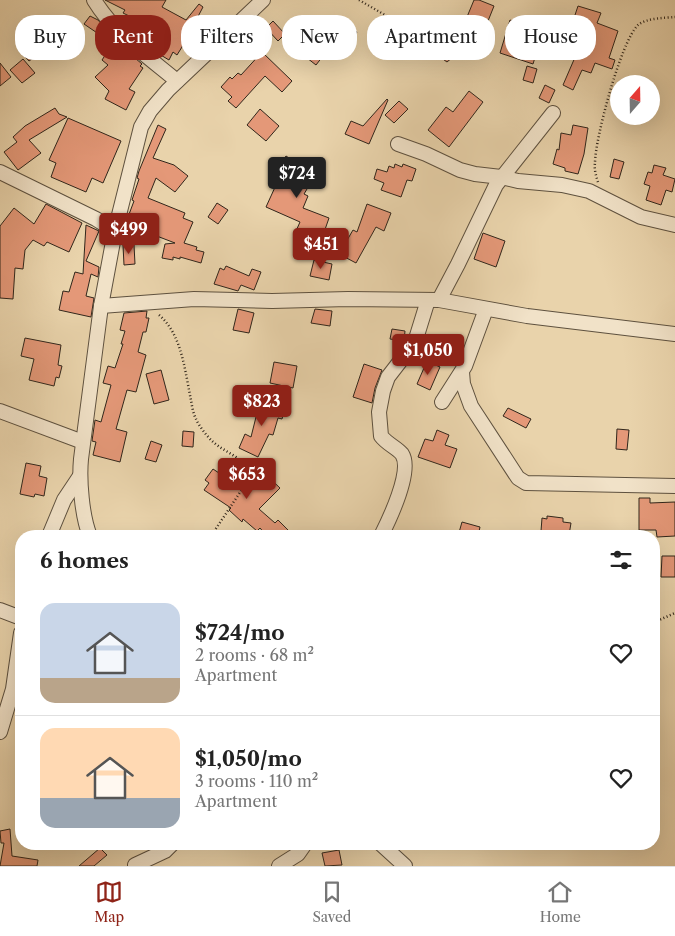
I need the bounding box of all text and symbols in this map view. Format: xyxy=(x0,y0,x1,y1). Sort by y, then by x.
chip: Buy xyxy=(15,15,85,60)
chip: Rent xyxy=(95,15,171,60)
chip: Filters xyxy=(181,15,272,60)
chip: New xyxy=(282,15,357,60)
chip: Apartment xyxy=(367,15,495,60)
chip: House xyxy=(505,15,596,60)
north arrow xyxy=(610,75,660,125)
map controls xyxy=(610,75,660,125)
pin: $724 xyxy=(267,156,327,199)
text: $724 xyxy=(279,163,315,183)
pin: $499 xyxy=(99,212,159,255)
text: $499 xyxy=(110,219,148,239)
pin: $451 xyxy=(291,228,351,270)
text: $451 xyxy=(304,234,338,254)
pin: $1,050 xyxy=(387,334,469,376)
text: $1,050 xyxy=(403,340,453,360)
pin: $823 xyxy=(232,384,292,427)
text: $823 xyxy=(243,391,281,411)
pin: $653 xyxy=(217,458,277,500)
text: $653 xyxy=(229,464,265,484)
icon: filters xyxy=(607,546,635,574)
text: 6 homes xyxy=(40,548,129,573)
text: $724/mo xyxy=(195,620,285,645)
icon: home xyxy=(80,623,140,683)
icon: heart xyxy=(607,639,635,667)
text: 2 rooms · 68 m² xyxy=(195,645,314,665)
text: Apartment xyxy=(195,665,277,685)
text: $1,050/mo xyxy=(195,746,302,771)
icon: home xyxy=(80,748,140,808)
icon: heart xyxy=(607,764,635,792)
text: 3 rooms · 110 m² xyxy=(195,771,318,791)
text: Apartment xyxy=(195,791,277,811)
tab: Map xyxy=(94,878,124,926)
tab: Saved xyxy=(313,878,351,926)
tab: Home xyxy=(540,878,581,926)

